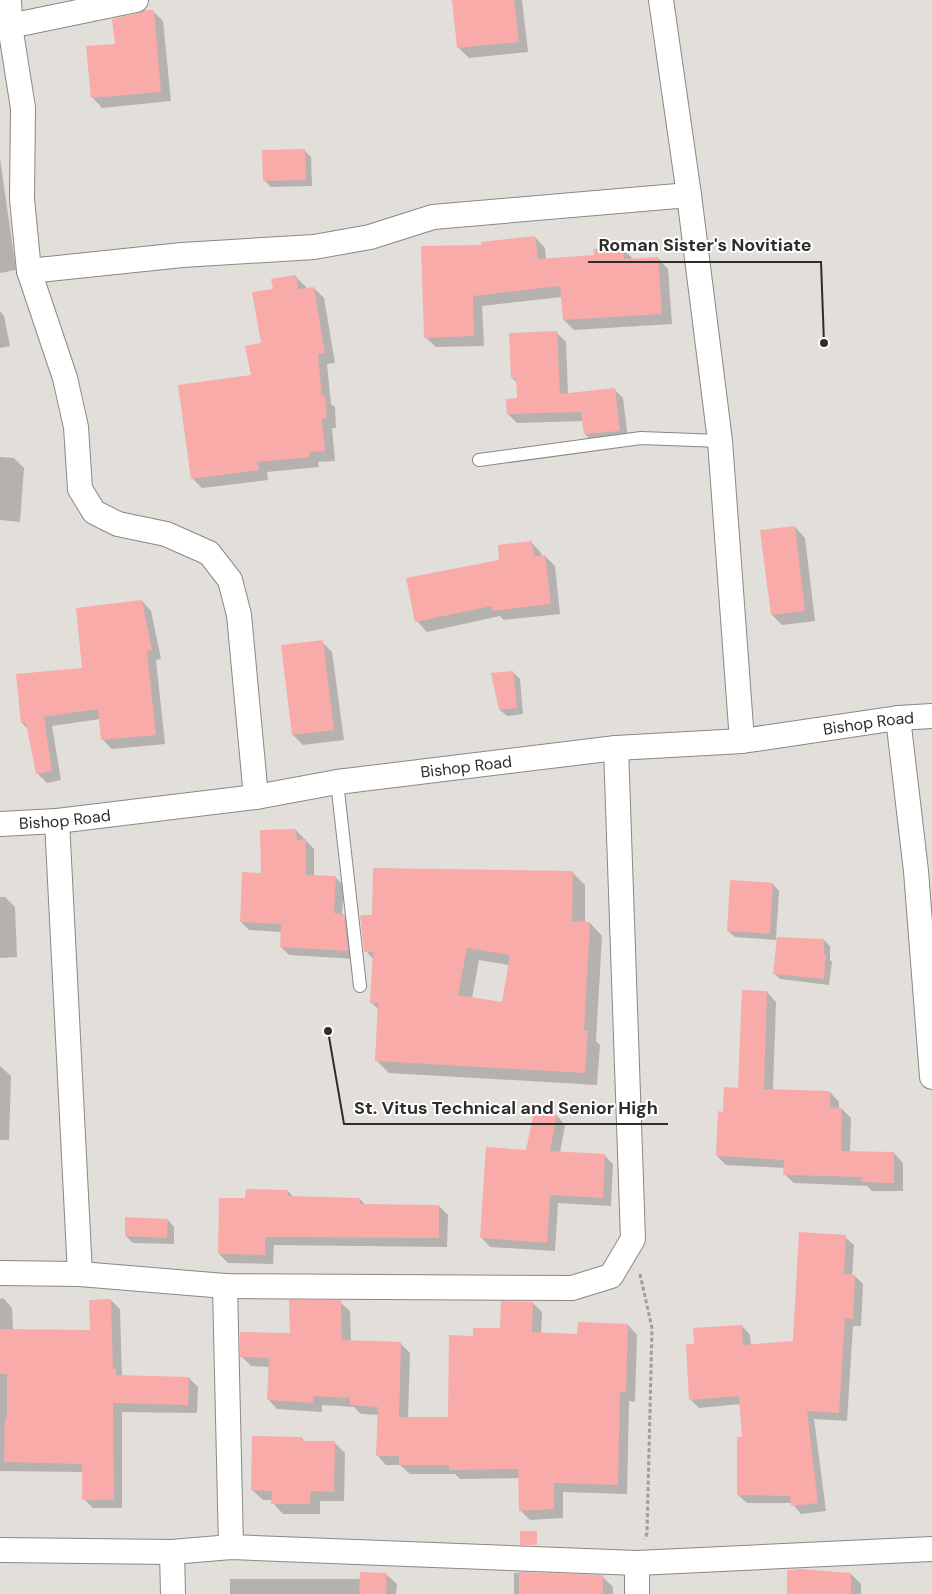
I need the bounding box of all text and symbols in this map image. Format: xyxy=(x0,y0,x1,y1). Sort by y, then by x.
callout: Roman Sister's Novitiate xyxy=(588,229,821,262)
text: Roman Sister's Novitiate xyxy=(598,233,812,257)
street label: Bishop Road xyxy=(822,707,915,740)
street label: Bishop Road xyxy=(419,751,513,783)
street label: Bishop Road xyxy=(19,805,112,834)
callout: St. Vitus Technical and Senior High xyxy=(344,1091,668,1124)
text: St. Vitus Technical and Senior High xyxy=(354,1096,658,1120)

